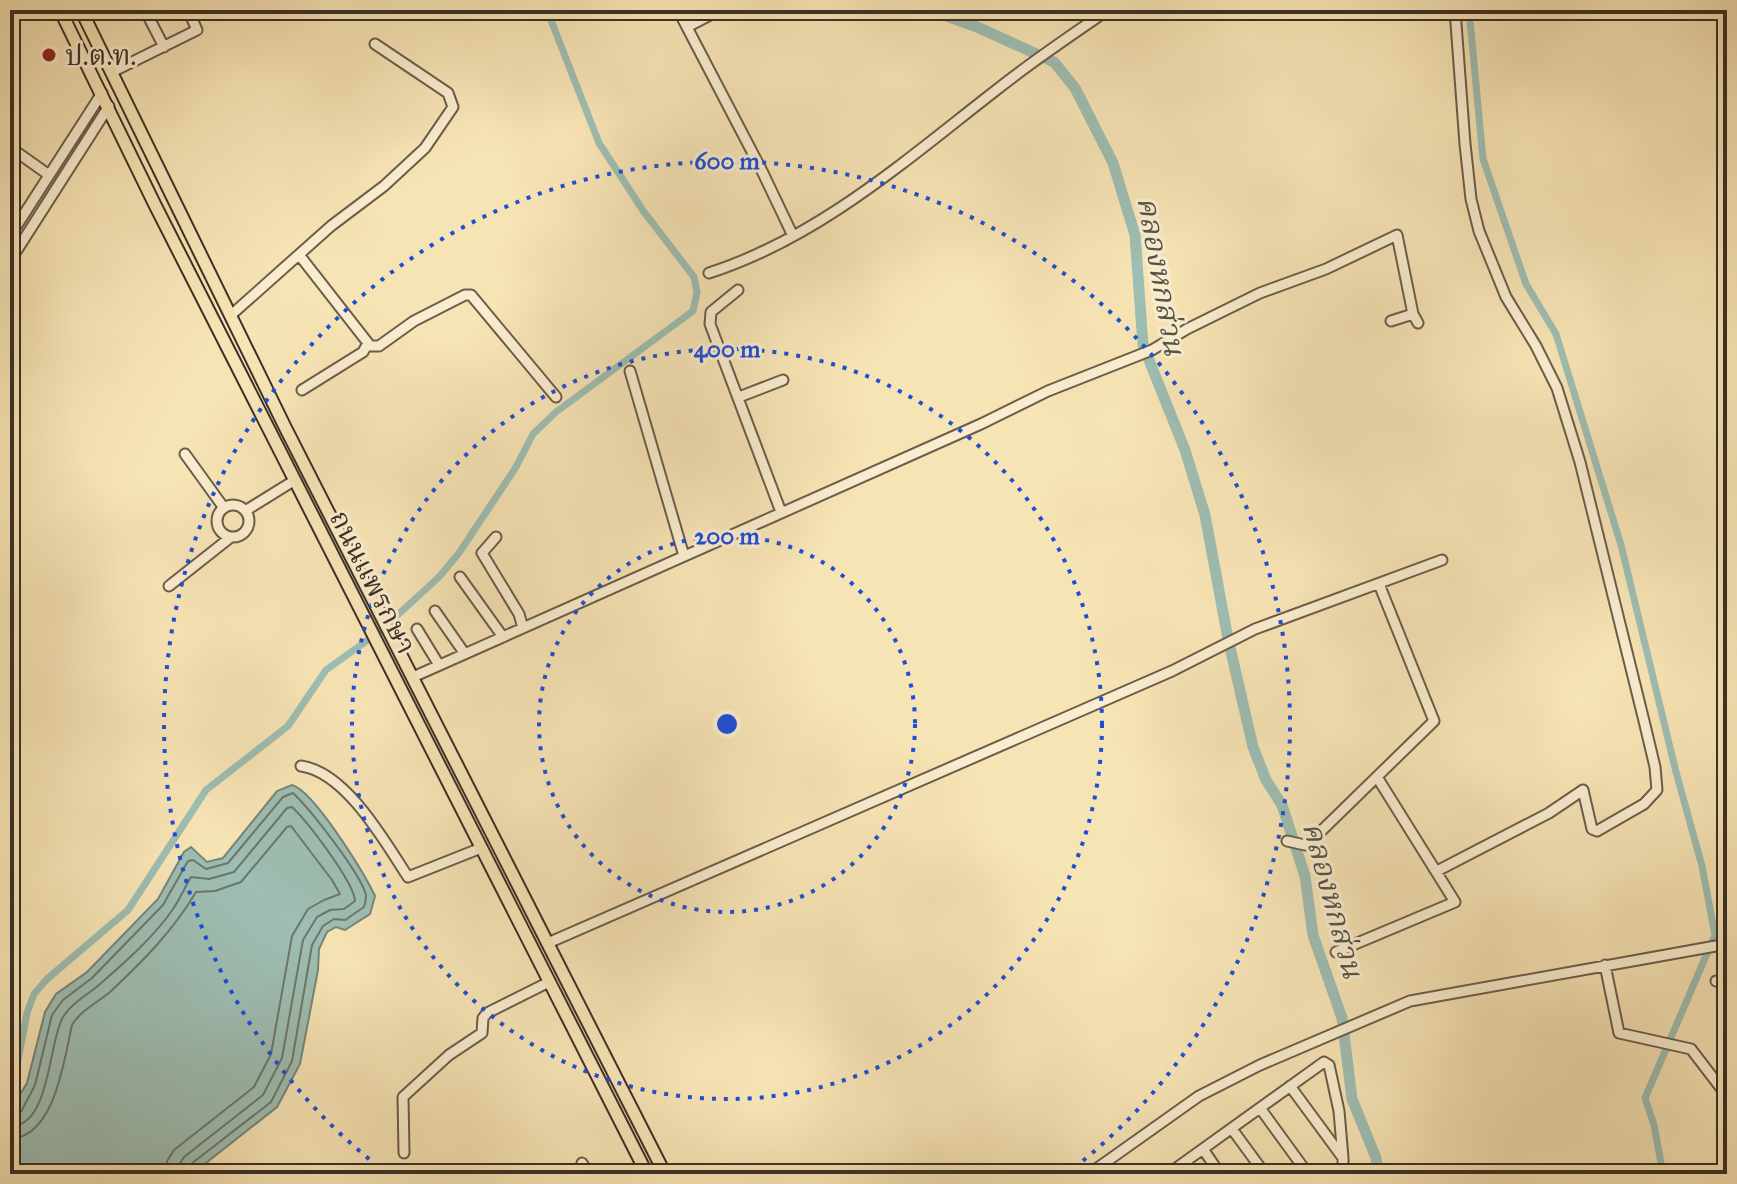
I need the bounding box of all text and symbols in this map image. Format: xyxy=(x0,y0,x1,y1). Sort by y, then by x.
place label: ป.ต.ท. xyxy=(65,38,136,73)
marker: ป.ต.ท. xyxy=(40,46,58,64)
text: 600 m xyxy=(694,146,761,176)
water label: คลองหกส่วน xyxy=(1129,194,1193,358)
text: 400 m xyxy=(694,334,761,364)
street label: ถนนแพรกษา xyxy=(322,504,424,660)
text: 200 m xyxy=(694,521,760,551)
centre of rings xyxy=(713,710,741,738)
water label: คลองหกส่วน xyxy=(1295,818,1371,982)

